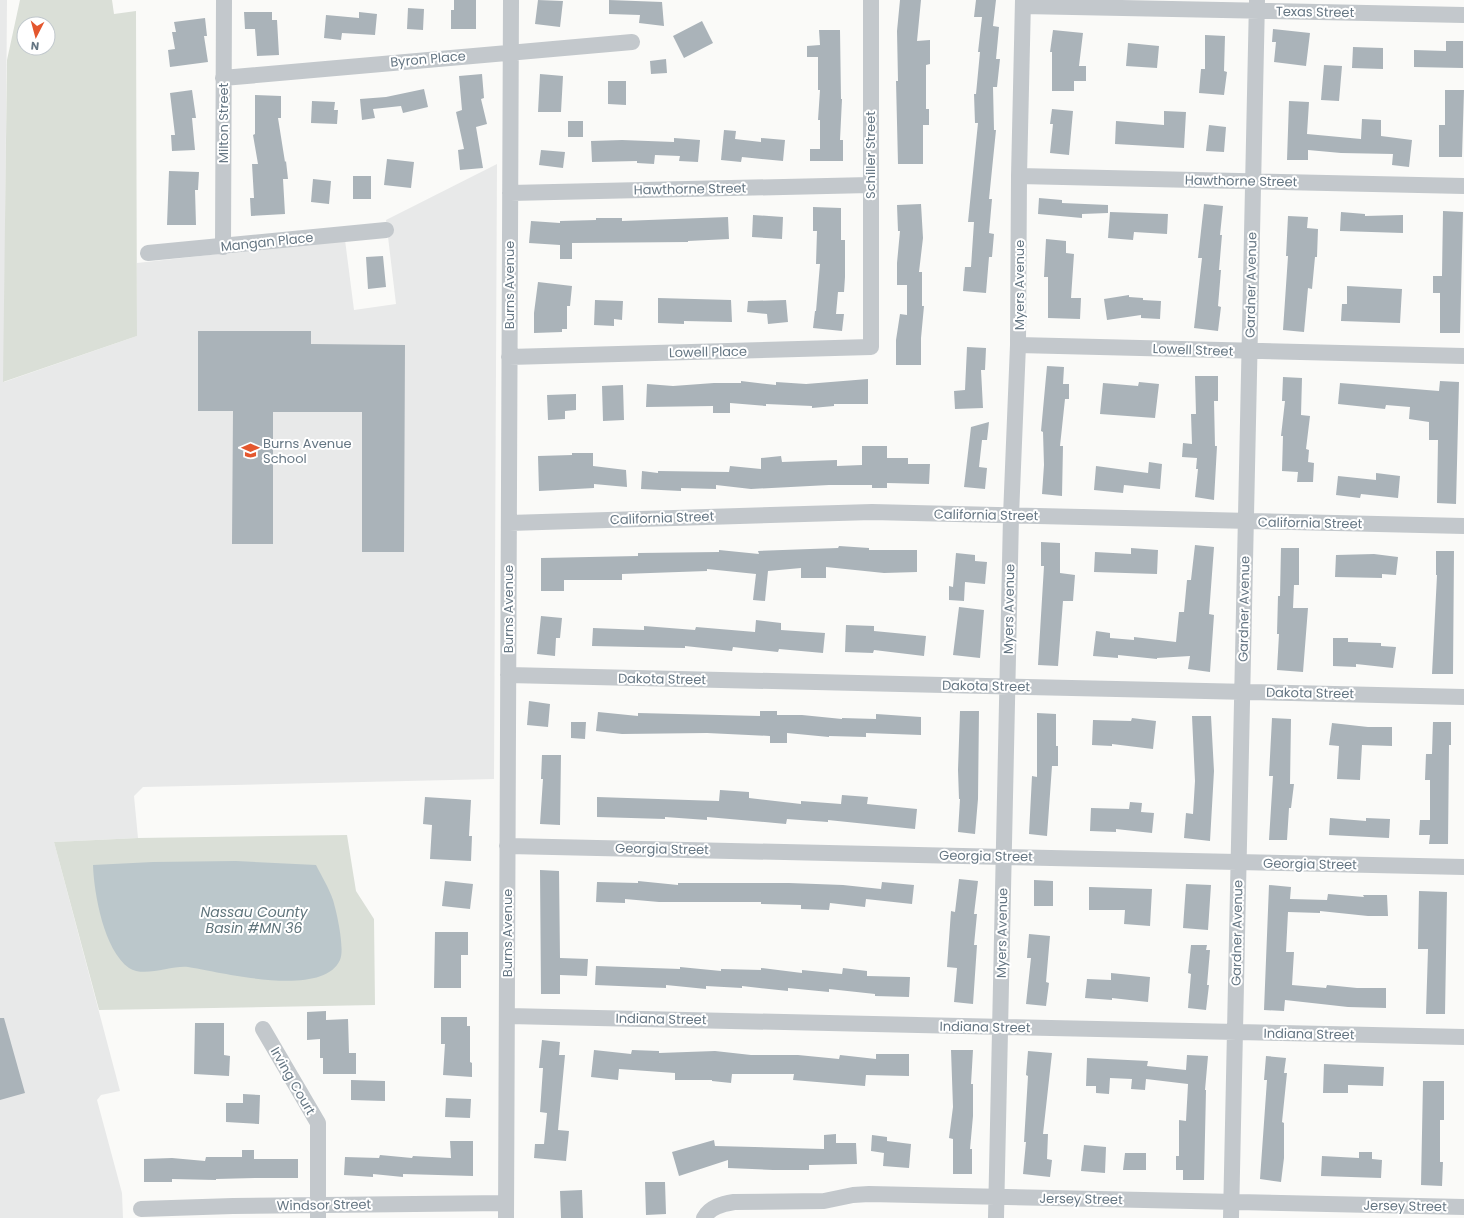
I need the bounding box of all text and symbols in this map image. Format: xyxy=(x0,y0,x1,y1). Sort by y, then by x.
street label: Texas Street xyxy=(1276,2,1355,22)
north arrow xyxy=(16,16,56,56)
text: N xyxy=(30,38,40,54)
street label: Byron Place xyxy=(389,46,467,72)
street label: Milton Street xyxy=(214,82,233,163)
street label: Schiller Street xyxy=(861,111,880,199)
street label: Hawthorne Street xyxy=(1185,171,1298,191)
street label: Hawthorne Street xyxy=(634,179,747,199)
street label: Mangan Place xyxy=(220,228,314,256)
street label: Gardner Avenue xyxy=(1241,232,1261,338)
street label: Myers Avenue xyxy=(1010,240,1029,330)
street label: Burns Avenue xyxy=(500,241,519,329)
street label: Lowell Street xyxy=(1152,339,1234,361)
street label: Lowell Place xyxy=(669,342,747,362)
place label: Burns Avenue School xyxy=(263,434,352,468)
school or university icon: Burns Avenue School xyxy=(240,440,260,460)
street label: California Street xyxy=(934,505,1039,525)
street label: California Street xyxy=(609,507,715,529)
street label: California Street xyxy=(1258,513,1363,533)
street label: Gardner Avenue xyxy=(1234,556,1254,662)
street label: Myers Avenue xyxy=(999,564,1019,654)
street label: Burns Avenue xyxy=(499,565,518,653)
street label: Dakota Street xyxy=(618,669,706,689)
street label: Dakota Street xyxy=(942,676,1030,696)
street label: Dakota Street xyxy=(1266,683,1354,703)
street label: Georgia Street xyxy=(615,839,709,859)
street label: Georgia Street xyxy=(939,846,1033,866)
street label: Georgia Street xyxy=(1263,854,1357,874)
street label: Gardner Avenue xyxy=(1227,880,1247,986)
street label: Myers Avenue xyxy=(992,888,1012,978)
street label: Burns Avenue xyxy=(498,889,517,977)
water label: Nassau County Basin #MN 36 xyxy=(200,902,309,938)
street label: Indiana Street xyxy=(615,1009,707,1029)
street label: Indiana Street xyxy=(939,1017,1031,1037)
street label: Indiana Street xyxy=(1263,1024,1355,1044)
street label: Irving Court xyxy=(266,1044,320,1119)
street label: Jersey Street xyxy=(1039,1189,1123,1209)
street label: Windsor Street xyxy=(277,1195,372,1215)
street label: Jersey Street xyxy=(1363,1196,1447,1216)

